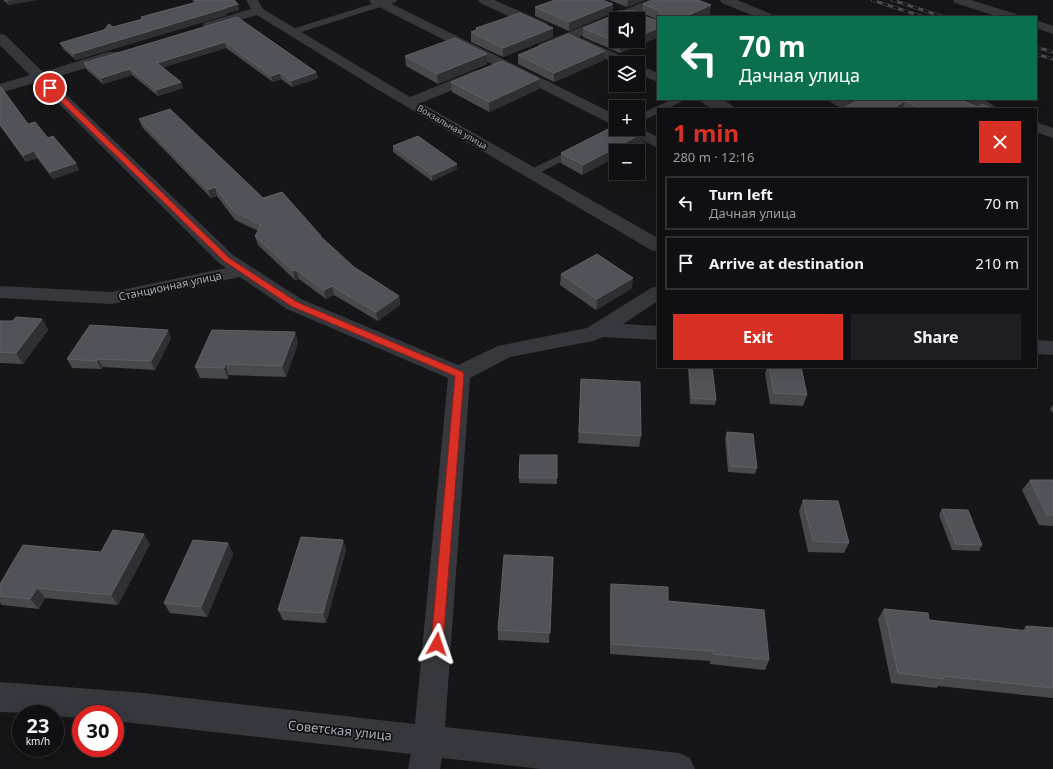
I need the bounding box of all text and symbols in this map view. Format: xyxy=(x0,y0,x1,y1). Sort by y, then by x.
map controls xyxy=(609,12,645,180)
button: sound xyxy=(609,12,645,48)
text: 70 m xyxy=(739,27,806,65)
icon: left xyxy=(673,32,725,84)
button: layers xyxy=(609,56,645,92)
text: Дачная улица xyxy=(739,63,860,87)
pin xyxy=(33,71,67,105)
icon: arrive xyxy=(39,77,61,99)
button: + xyxy=(609,100,645,136)
street label: Вокзальная улица xyxy=(415,101,490,152)
text: 1 min xyxy=(673,116,739,149)
button: close xyxy=(979,121,1021,163)
button: − xyxy=(609,144,645,180)
text: 280 m · 12:16 xyxy=(673,148,754,166)
text: Turn left xyxy=(709,184,773,204)
icon: left xyxy=(675,192,697,214)
text: 70 m xyxy=(984,193,1019,213)
text: Дачная улица xyxy=(709,204,796,222)
icon: arrive xyxy=(675,252,697,274)
text: Arrive at destination xyxy=(709,253,864,273)
text: 210 m xyxy=(975,253,1019,273)
street label: Станционная улица xyxy=(117,267,223,304)
button: Exit xyxy=(673,314,843,360)
button: Share xyxy=(851,314,1021,360)
position arrow xyxy=(416,623,458,665)
speed limit sign: 30 xyxy=(72,705,124,757)
text: 23 xyxy=(27,712,49,739)
street label: Советская улица xyxy=(287,716,393,744)
text: km/h xyxy=(26,734,50,748)

